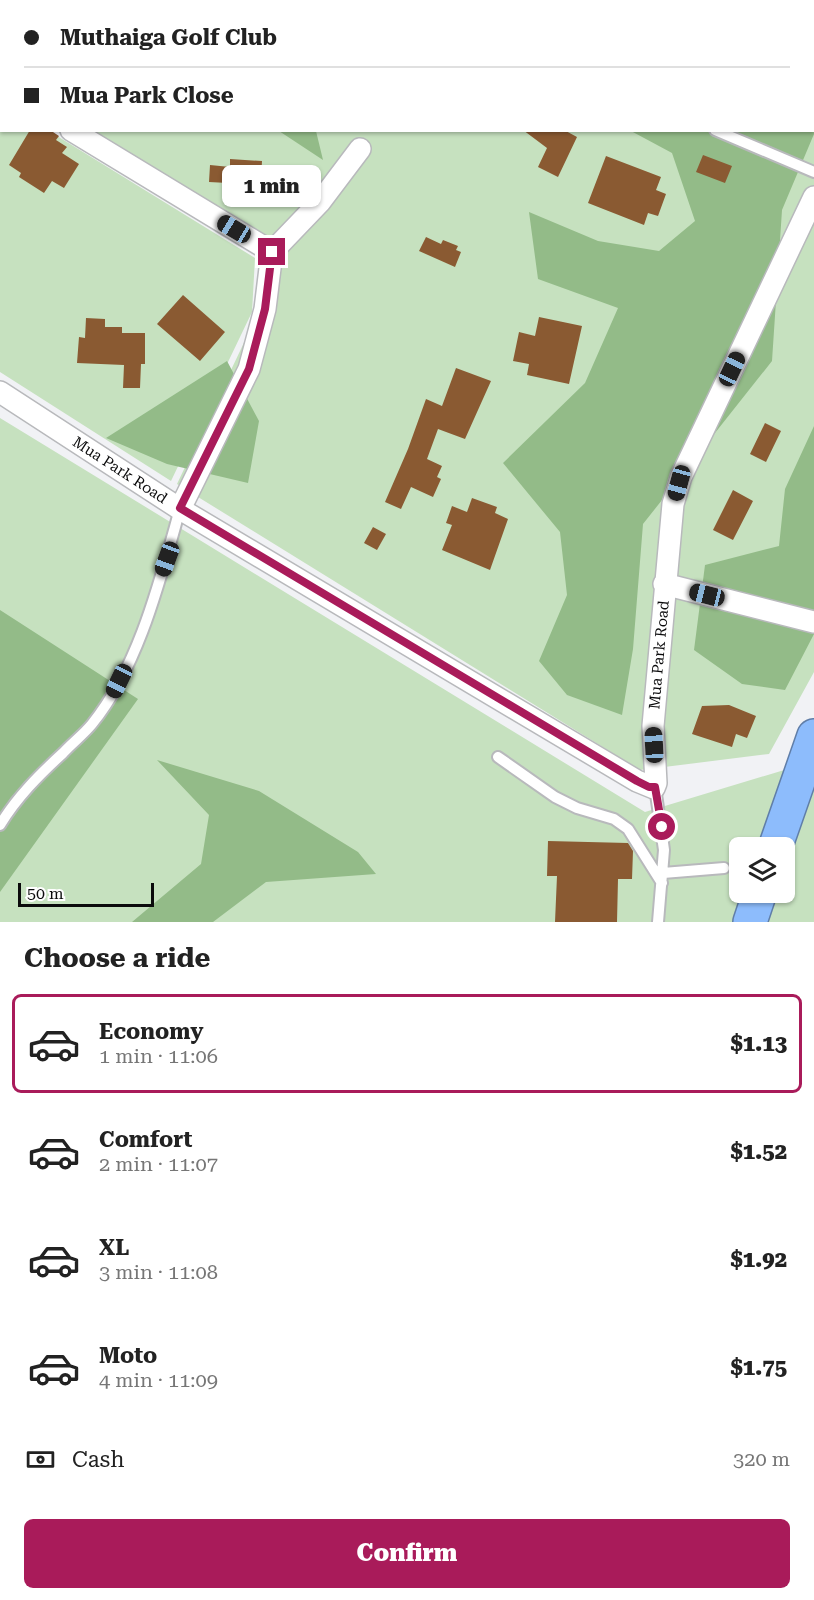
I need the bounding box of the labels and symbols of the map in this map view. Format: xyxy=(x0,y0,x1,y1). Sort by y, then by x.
callout: 1 min xyxy=(222,165,322,207)
car xyxy=(214,212,254,246)
route end xyxy=(258,238,285,265)
car xyxy=(716,349,748,389)
street label: Mua Park Road xyxy=(69,433,171,507)
car xyxy=(666,463,692,503)
car xyxy=(152,539,182,579)
car xyxy=(687,582,727,608)
street label: Mua Park Road xyxy=(645,599,673,710)
car xyxy=(103,661,135,701)
car xyxy=(644,727,664,763)
route start xyxy=(648,813,675,840)
scale bar xyxy=(18,880,154,908)

